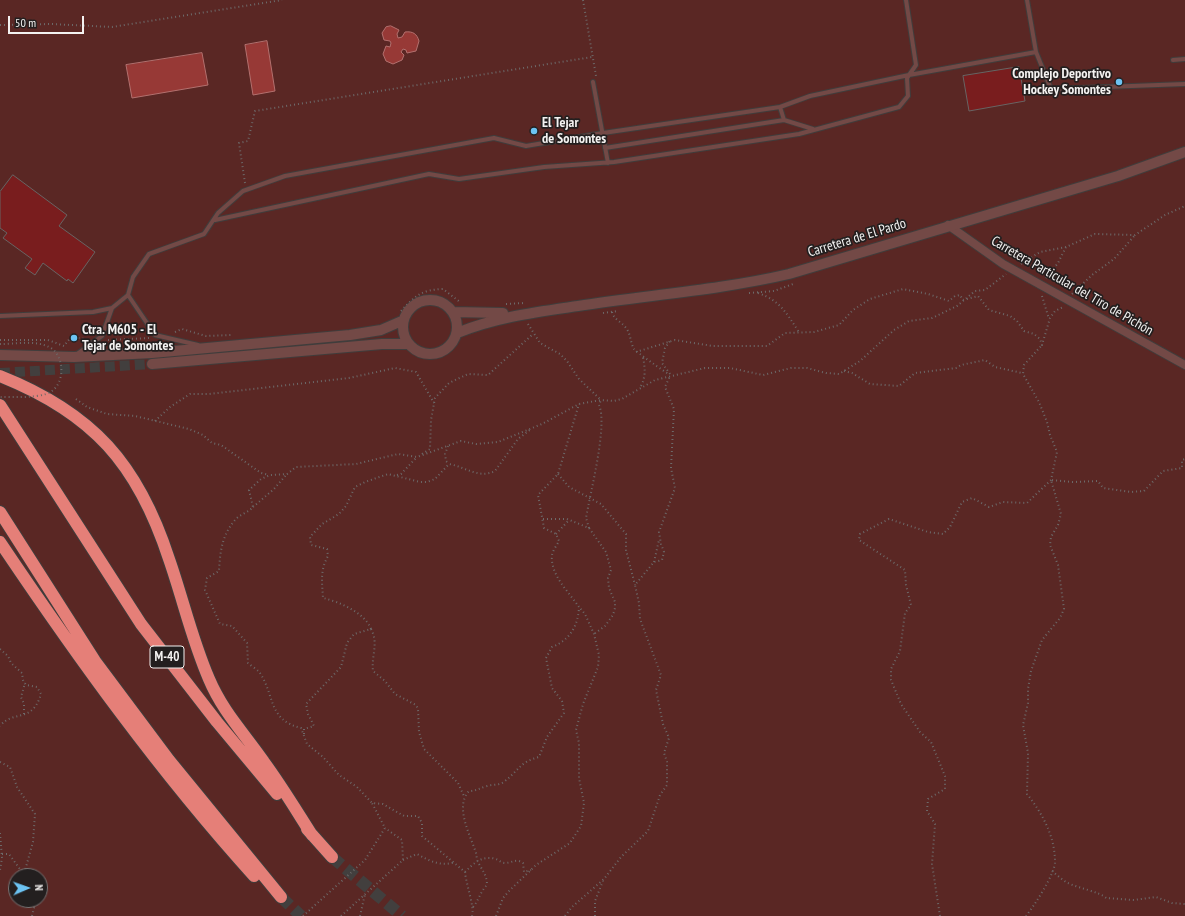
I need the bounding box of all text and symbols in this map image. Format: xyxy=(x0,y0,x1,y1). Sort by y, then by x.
scale bar xyxy=(10,8,86,34)
text: 50 m xyxy=(15,15,36,30)
place label: Complejo Deportivo Hockey Somontes xyxy=(1012,66,1111,98)
marker: Complejo Deportivo Hockey Somontes xyxy=(1114,77,1124,87)
place label: El Tejar de Somontes xyxy=(542,115,606,148)
marker: El Tejar de Somontes xyxy=(529,126,539,136)
street label: Carretera de El Pardo xyxy=(806,215,908,261)
street label: Carretera Particular del Tiro de Pichón xyxy=(988,233,1156,339)
place label: Ctra. M605 - El Tejar de Somontes xyxy=(82,322,173,354)
marker: Ctra. M605 - El Tejar de Somontes xyxy=(69,333,79,343)
road number: M-40 xyxy=(150,646,184,668)
north arrow xyxy=(8,868,48,908)
text: N xyxy=(32,884,46,891)

